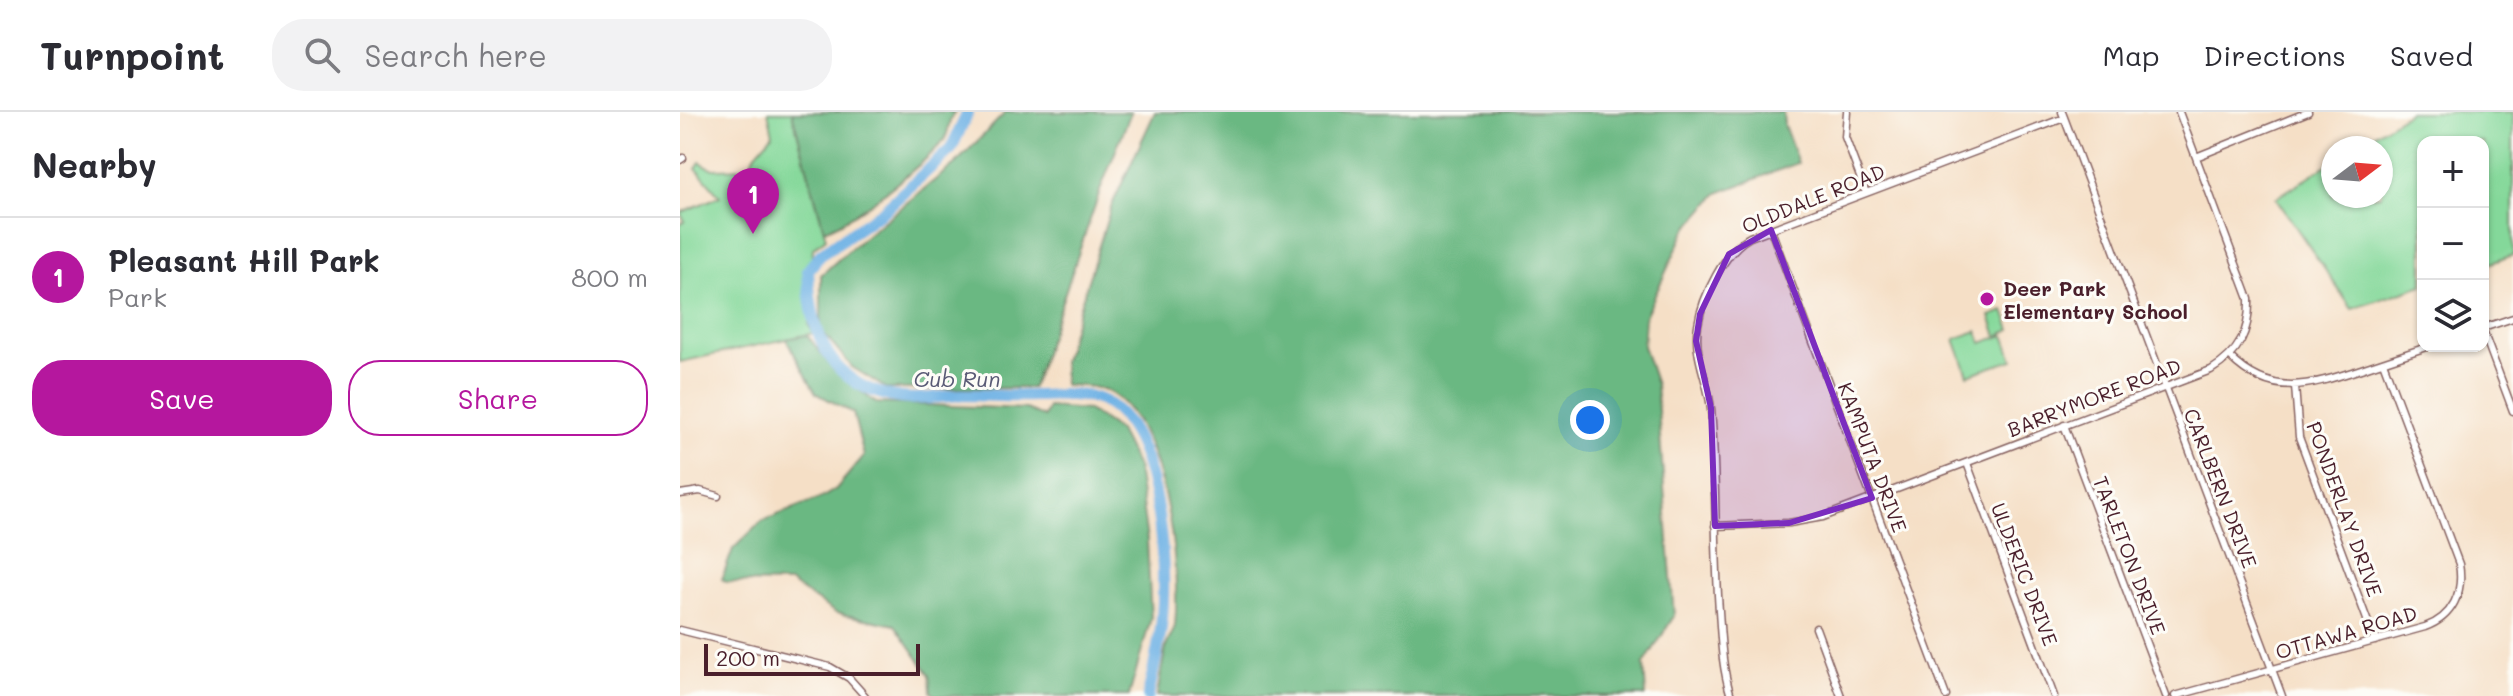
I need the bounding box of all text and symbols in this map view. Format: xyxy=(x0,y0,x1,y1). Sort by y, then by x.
search box xyxy=(272,19,832,91)
text: Turnpoint xyxy=(40,30,224,80)
icon: search xyxy=(300,33,344,77)
text: Search here xyxy=(364,35,547,75)
text: Map xyxy=(2103,37,2160,73)
text: Directions xyxy=(2204,37,2346,73)
text: Saved xyxy=(2390,37,2473,73)
north arrow xyxy=(2321,136,2393,208)
map controls xyxy=(2417,136,2489,352)
button: + xyxy=(2417,136,2489,208)
text: Nearby xyxy=(32,142,157,187)
street label: OLDDALE ROAD xyxy=(1738,157,1888,239)
pin: 1 xyxy=(727,168,779,234)
button: − xyxy=(2417,208,2489,280)
text: Pleasant Hill Park xyxy=(108,240,380,280)
text: 1 xyxy=(52,260,64,294)
text: 800 m xyxy=(571,260,648,294)
place label: Deer Park Elementary School xyxy=(2003,275,2188,324)
text: Park xyxy=(108,280,167,314)
button: layers xyxy=(2417,280,2489,352)
marker: Deer Park Elementary School xyxy=(1978,290,1996,308)
street label: BARRYMORE ROAD xyxy=(2004,352,2184,442)
button: Save xyxy=(32,360,332,436)
button: Share xyxy=(348,360,648,436)
water label: Cub Run xyxy=(913,364,1001,393)
street label: KAMPUTA DRIVE xyxy=(1832,378,1914,536)
your location xyxy=(1570,400,1610,440)
street label: CARLBERN DRIVE xyxy=(2179,404,2263,572)
street label: PONDERLAY DRIVE xyxy=(2301,418,2389,600)
street label: TARLETON DRIVE xyxy=(2088,472,2172,638)
street label: ULDERIC DRIVE xyxy=(1986,499,2064,649)
street label: OTTAWA ROAD xyxy=(2272,599,2420,665)
scale bar xyxy=(704,640,920,676)
text: 200 m xyxy=(716,643,780,672)

